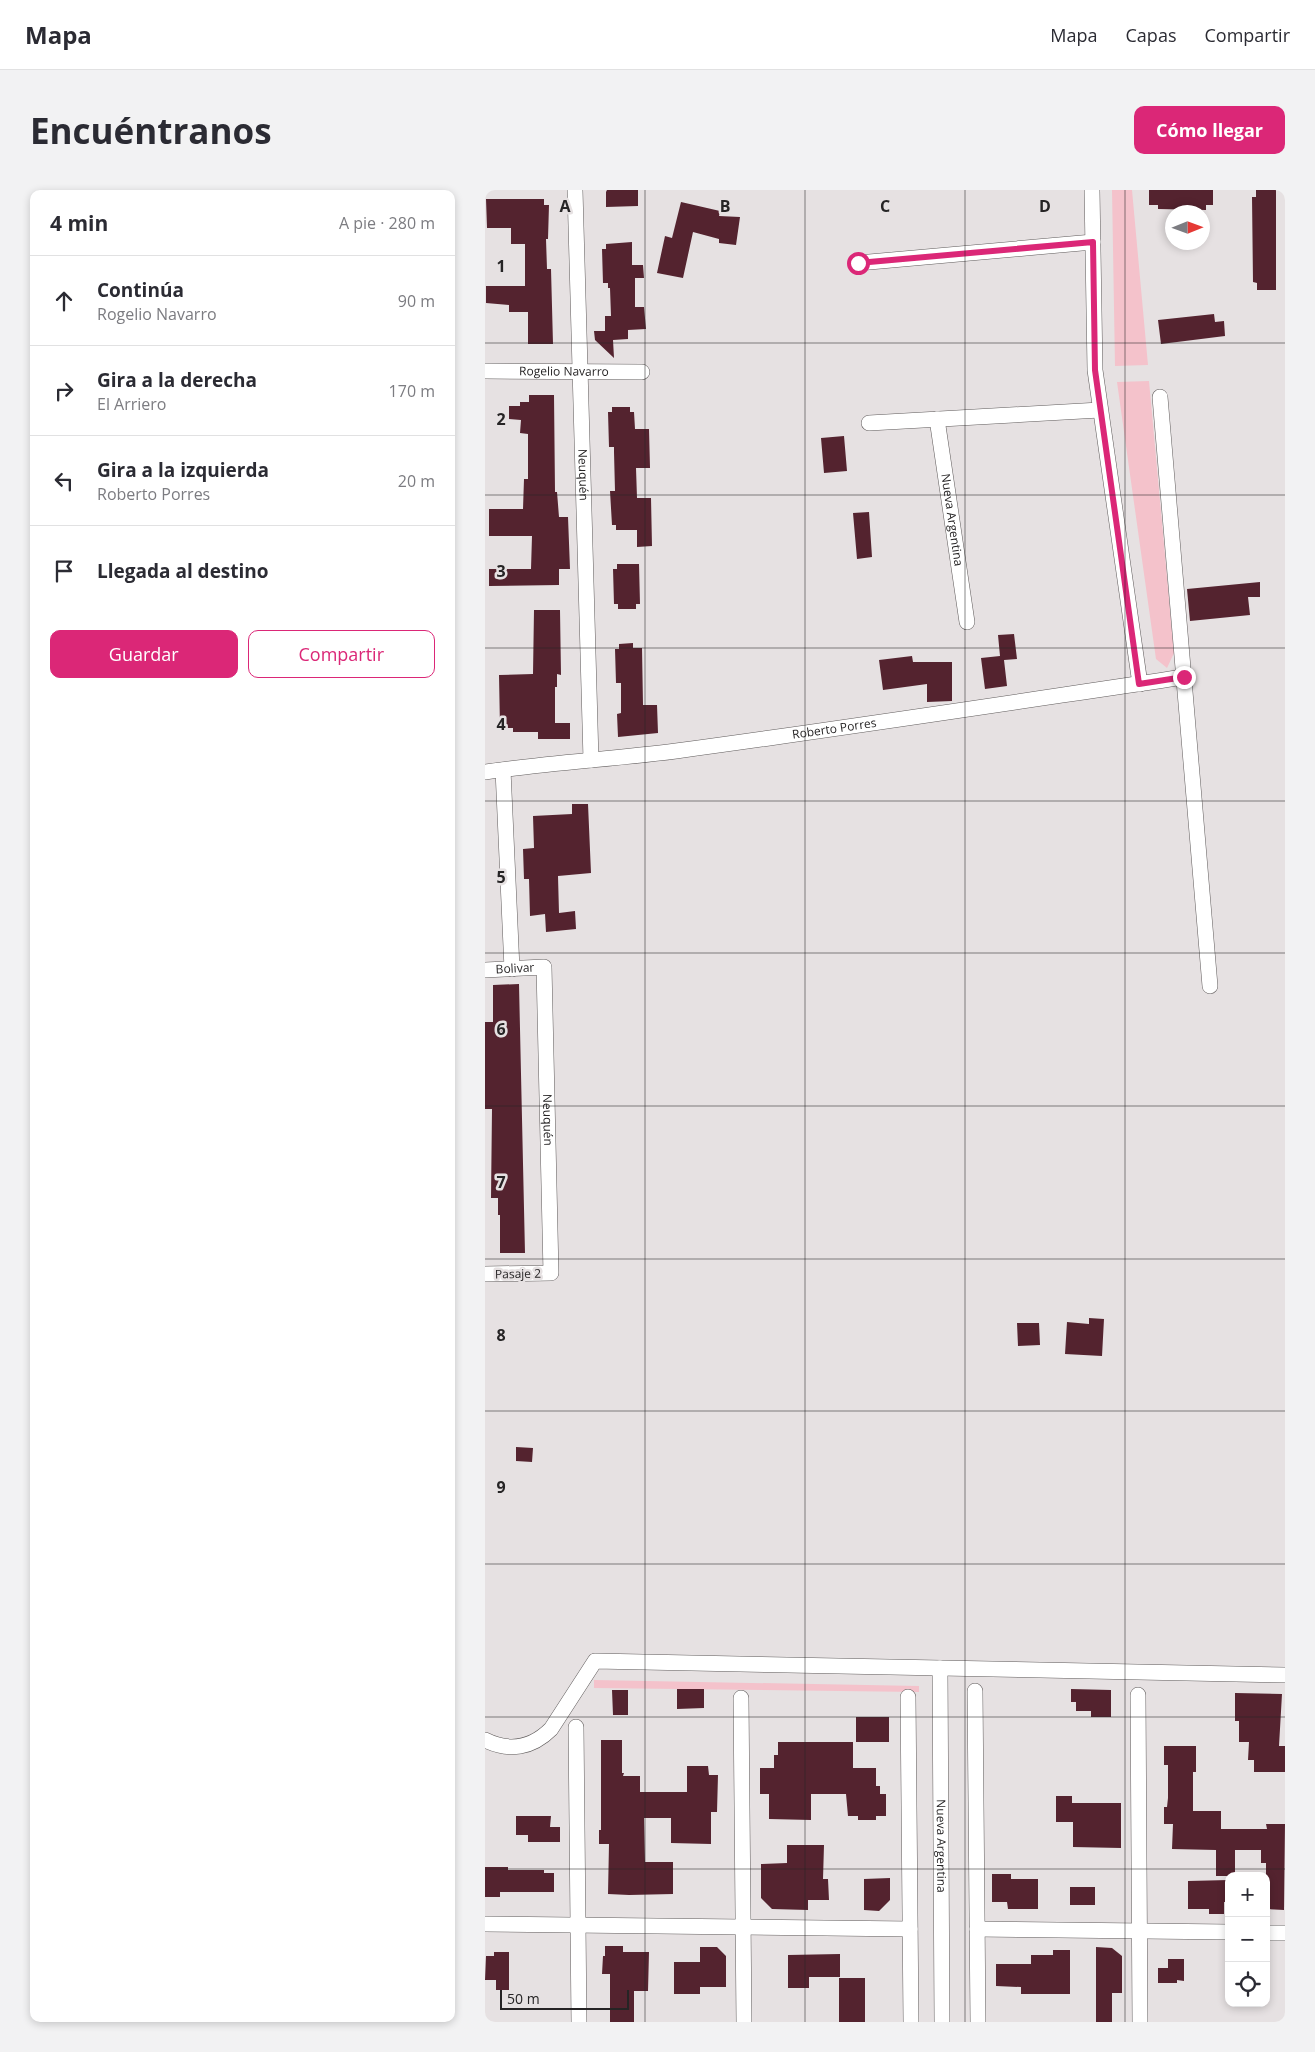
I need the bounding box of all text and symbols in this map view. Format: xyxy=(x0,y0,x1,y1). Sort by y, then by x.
text: Mapa xyxy=(25,18,92,51)
text: Mapa xyxy=(1050,23,1098,47)
text: Capas xyxy=(1126,23,1176,47)
text: Compartir xyxy=(1204,23,1290,47)
button: Cómo llegar xyxy=(1134,106,1285,154)
text: Encuéntranos xyxy=(30,107,272,154)
text: A xyxy=(559,195,571,217)
text: B xyxy=(720,195,730,217)
text: C xyxy=(880,195,890,217)
text: D xyxy=(1039,195,1051,217)
north arrow xyxy=(1165,205,1210,250)
text: 4 min xyxy=(50,209,108,237)
text: A pie · 280 m xyxy=(339,212,435,234)
route start xyxy=(847,252,870,275)
text: 1 xyxy=(496,255,506,277)
text: Continúa xyxy=(97,277,184,303)
icon: ahead xyxy=(50,287,78,315)
text: 90 m xyxy=(398,290,435,312)
text: Rogelio Navarro xyxy=(97,303,217,325)
street label: Rogelio Navarro xyxy=(519,362,609,380)
text: Gira a la derecha xyxy=(97,367,257,393)
icon: right xyxy=(50,377,78,405)
text: 170 m xyxy=(389,380,435,402)
text: El Arriero xyxy=(97,393,166,415)
text: 2 xyxy=(496,408,506,430)
street label: Neuquén xyxy=(574,449,593,501)
text: Gira a la izquierda xyxy=(97,457,269,483)
icon: left xyxy=(50,467,78,495)
text: 20 m xyxy=(398,470,435,492)
street label: Nueva Argentina xyxy=(937,472,968,567)
text: Roberto Porres xyxy=(97,483,210,505)
icon: arrive xyxy=(50,557,78,585)
text: Llegada al destino xyxy=(97,558,269,584)
text: 3 xyxy=(496,560,506,582)
button: Guardar xyxy=(50,630,238,678)
button: Compartir xyxy=(248,630,435,678)
route end xyxy=(1173,666,1196,689)
text: 4 xyxy=(496,713,506,735)
street label: Roberto Porres xyxy=(791,714,878,743)
text: 5 xyxy=(496,866,506,888)
street label: Bolivar xyxy=(495,959,535,977)
text: 6 xyxy=(496,1018,506,1040)
street label: Neuquén xyxy=(539,1094,557,1146)
text: 7 xyxy=(496,1171,506,1193)
street label: Pasaje 2 xyxy=(495,1265,541,1282)
text: 8 xyxy=(496,1324,506,1346)
text: 9 xyxy=(496,1476,506,1498)
street label: Nueva Argentina xyxy=(933,1799,950,1893)
map controls xyxy=(1225,1872,1270,2007)
button: + xyxy=(1225,1872,1270,1917)
button: − xyxy=(1225,1917,1270,1962)
button: locate xyxy=(1225,1962,1270,2007)
scale bar xyxy=(500,1987,629,2010)
text: 50 m xyxy=(507,1989,540,2008)

